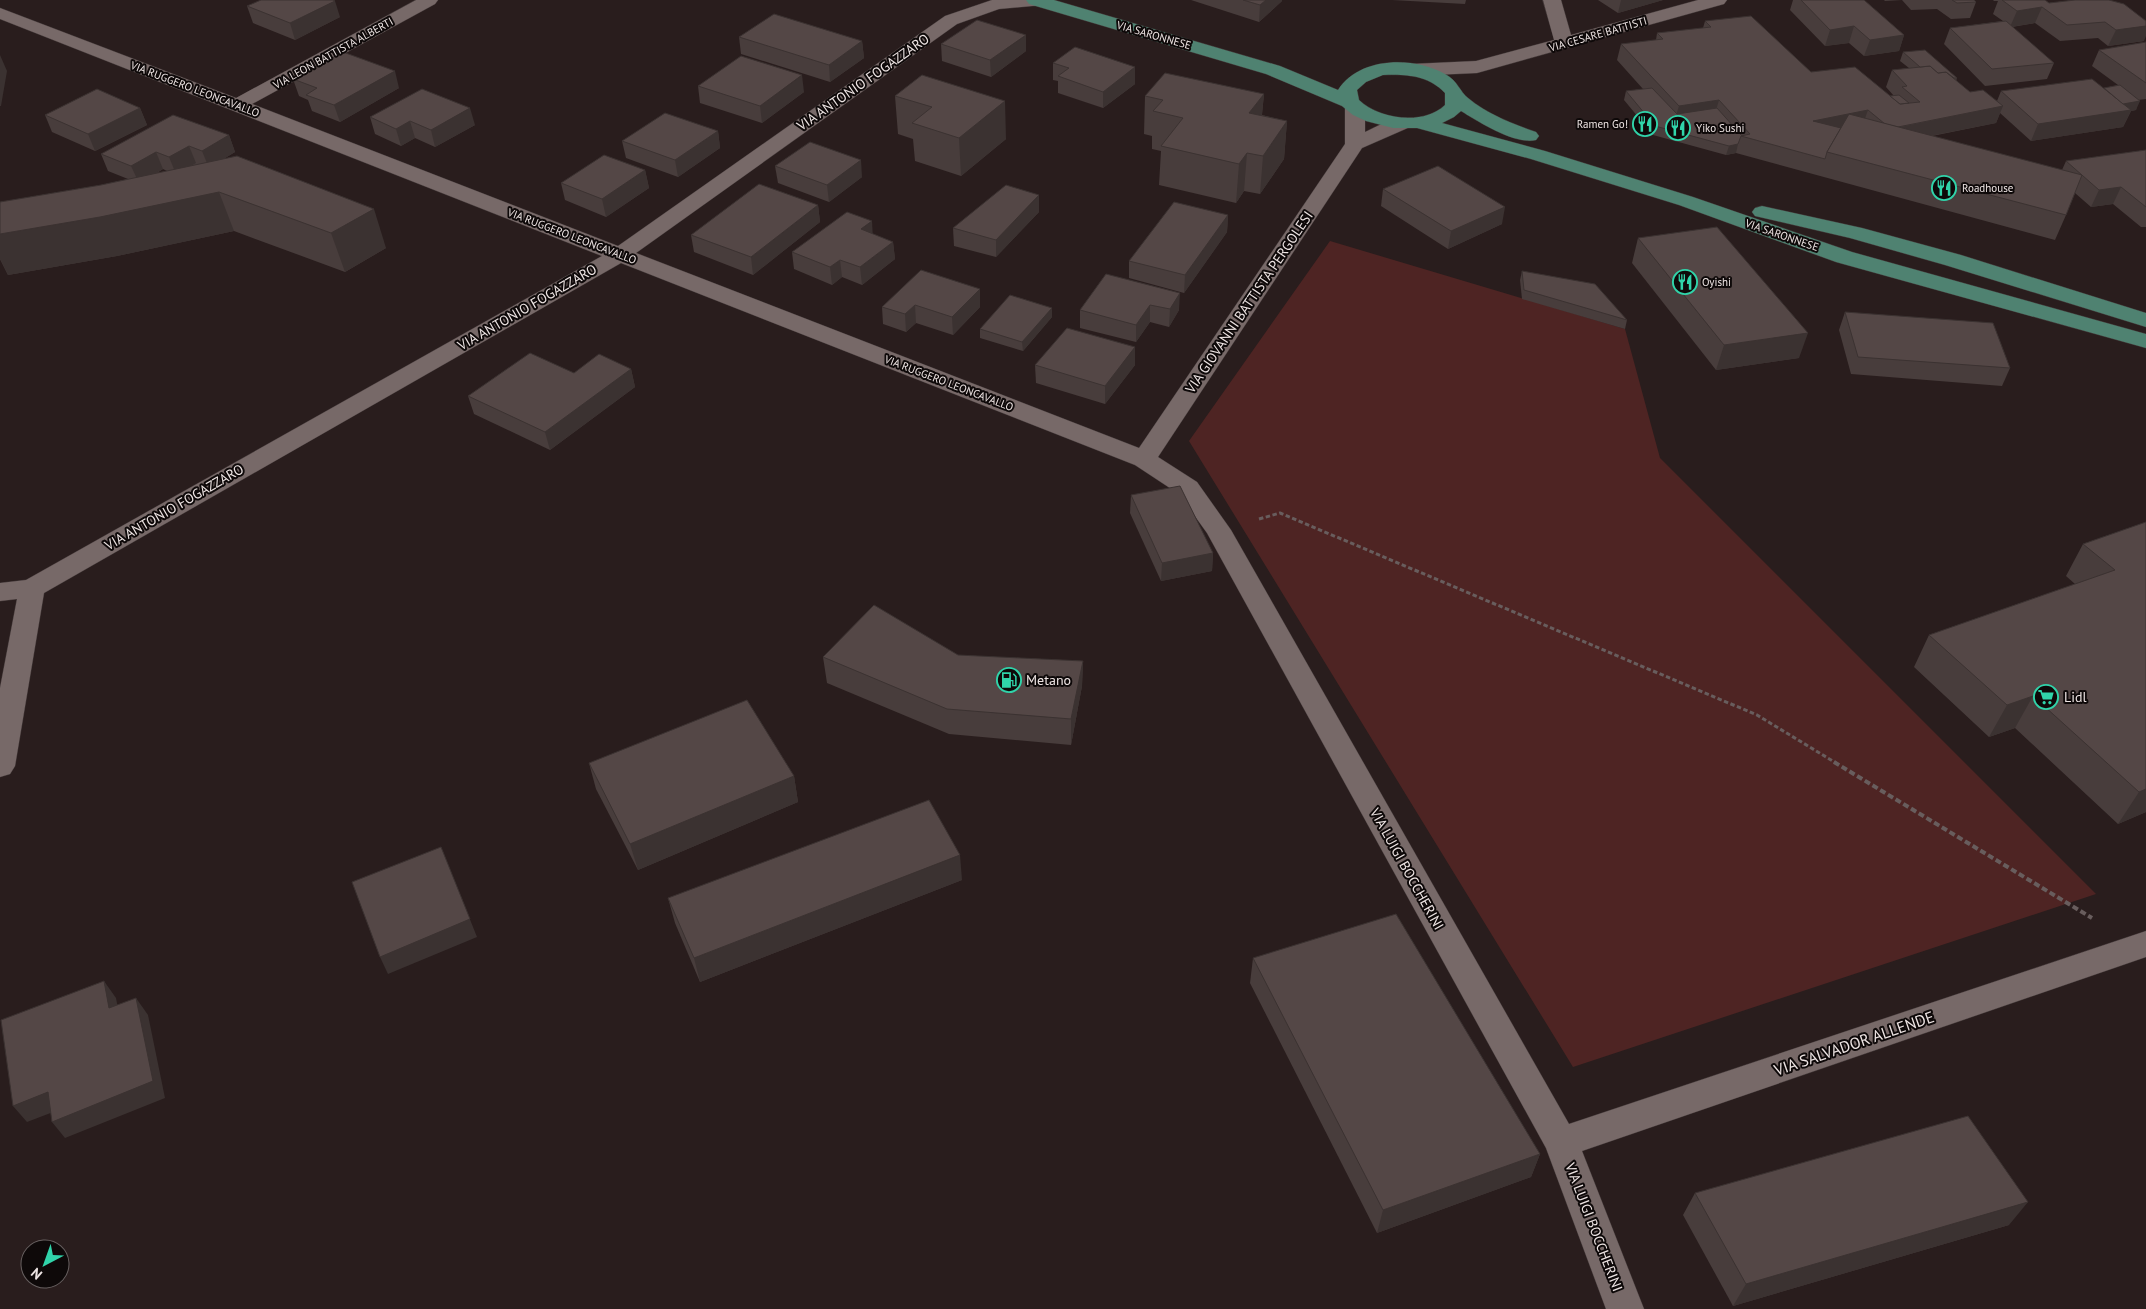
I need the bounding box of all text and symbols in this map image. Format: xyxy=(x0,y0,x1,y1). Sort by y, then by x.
street label: VIA CESARE BATTISTI xyxy=(1547,13,1649,55)
street label: VIA LEON BATTISTA ALBERTI xyxy=(270,14,395,92)
street label: VIA SARONNESE xyxy=(1114,17,1193,52)
street label: VIA ANTONIO FOGAZZARO xyxy=(792,29,933,135)
street label: VIA RUGGERO LEONCAVALLO xyxy=(128,58,261,120)
restaurant icon: Ramen Go! xyxy=(1632,111,1658,137)
restaurant icon: Yiko Sushi xyxy=(1665,115,1691,141)
place label: Ramen Go! xyxy=(1577,117,1628,131)
place label: Yiko Sushi xyxy=(1696,121,1744,135)
restaurant icon: Roadhouse xyxy=(1931,175,1957,201)
place label: Roadhouse xyxy=(1962,181,2014,195)
street label: VIA RUGGERO LEONCAVALLO xyxy=(505,205,638,267)
street label: VIA GIOVANNI BATTISTA PERGOLESI xyxy=(1181,208,1317,397)
street label: VIA SARONNESE xyxy=(1743,216,1821,254)
street label: VIA ANTONIO FOGAZZARO xyxy=(453,260,600,355)
restaurant icon: Oyishi xyxy=(1672,269,1698,295)
place label: Oyishi xyxy=(1702,275,1731,289)
street label: VIA RUGGERO LEONCAVALLO xyxy=(882,352,1015,414)
street label: VIA ANTONIO FOGAZZARO xyxy=(100,460,247,555)
fuel station icon: Metano xyxy=(996,667,1022,693)
place label: Metano xyxy=(1026,671,1071,689)
supermarket icon: Lidl xyxy=(2033,684,2059,710)
place label: Lidl xyxy=(2064,688,2087,706)
street label: VIA LUIGI BOCCHERINI xyxy=(1366,804,1448,933)
street label: VIA SALVADOR ALLENDE xyxy=(1770,1006,1937,1080)
street label: VIA LUIGI BOCCHERINI xyxy=(1561,1159,1627,1294)
north arrow xyxy=(20,1239,70,1289)
text: N xyxy=(27,1264,46,1284)

